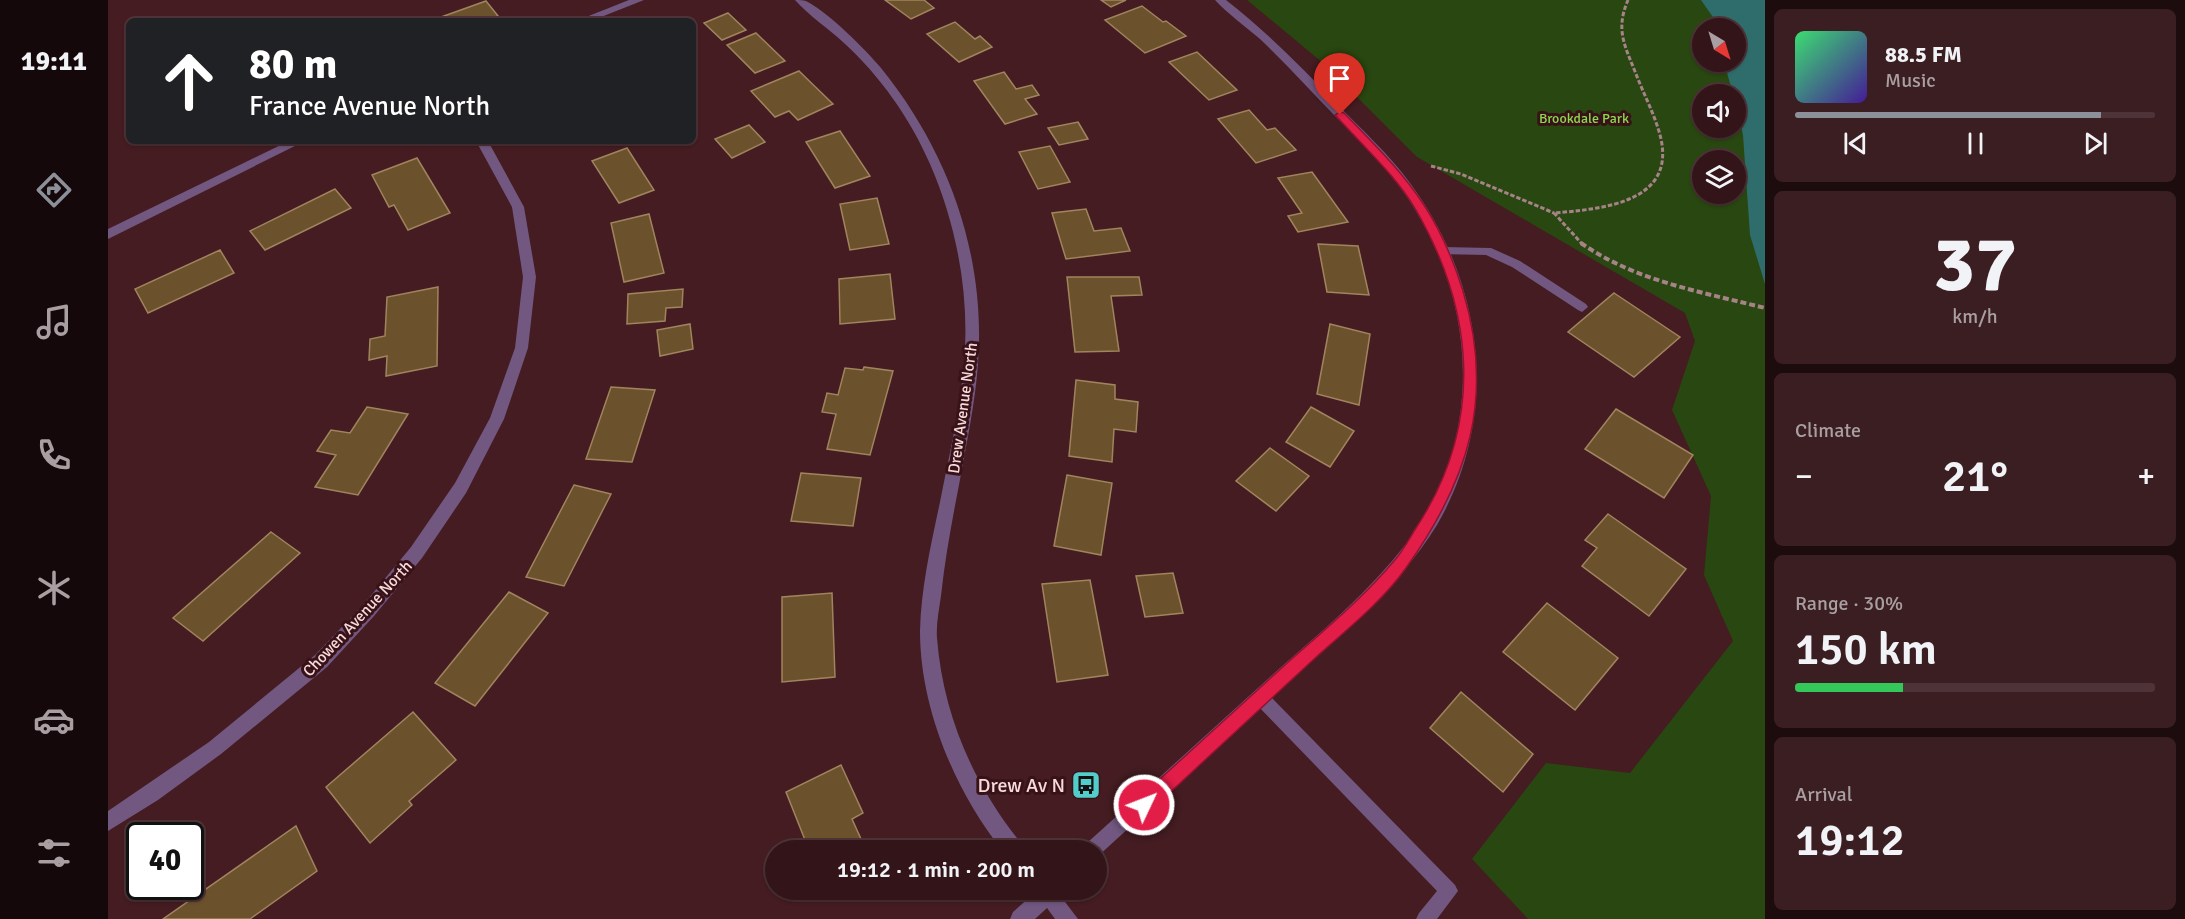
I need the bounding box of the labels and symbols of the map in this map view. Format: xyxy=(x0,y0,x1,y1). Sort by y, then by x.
north arrow xyxy=(1692,18,1746,72)
pin xyxy=(1314,53,1365,115)
park label: Brookdale Park xyxy=(1539,110,1629,127)
street label: Drew Avenue North xyxy=(944,341,982,475)
street label: Chowen Avenue North xyxy=(299,556,417,681)
bus stop icon: Drew Av N xyxy=(1070,769,1102,801)
place label: Drew Av N xyxy=(977,773,1065,798)
position arrow xyxy=(1112,773,1176,837)
speed limit sign: 40 xyxy=(126,822,204,900)

